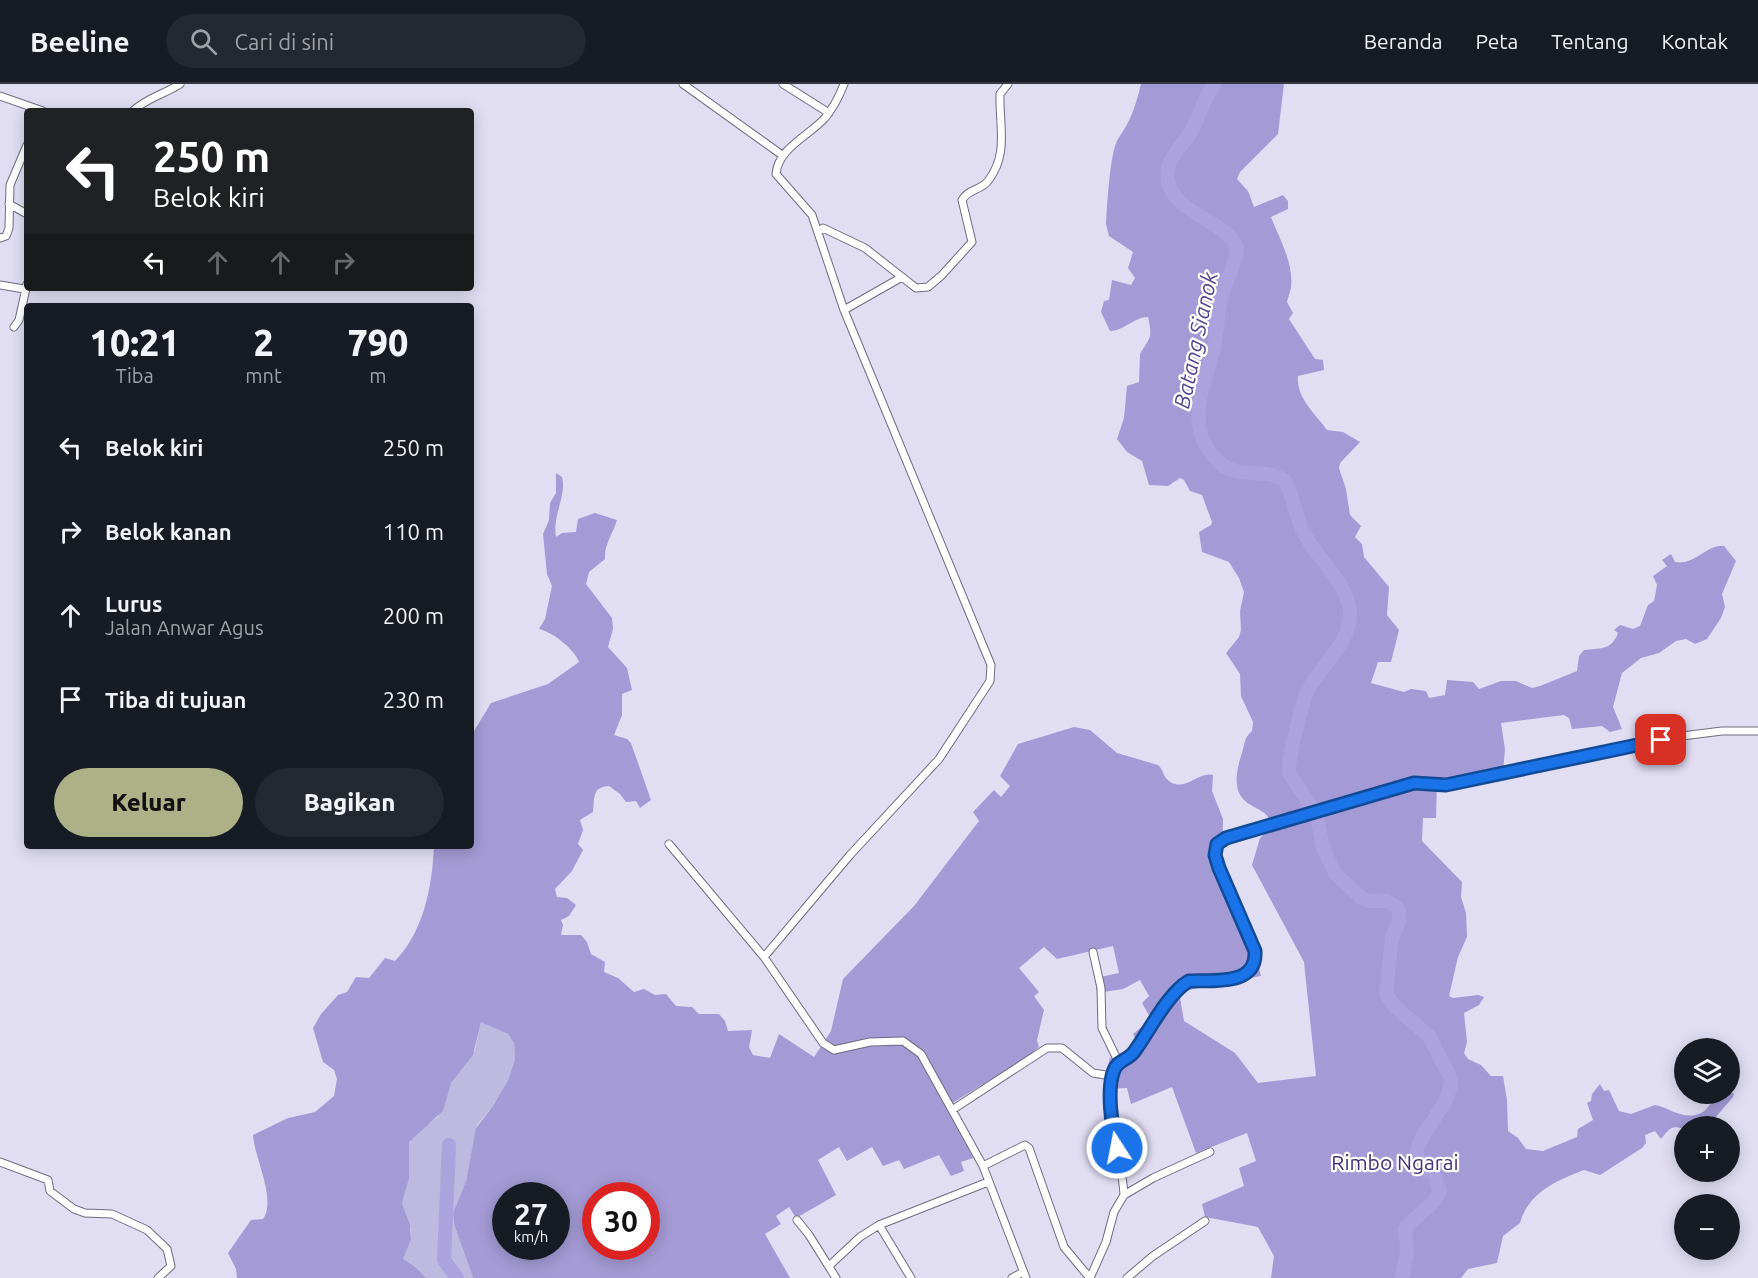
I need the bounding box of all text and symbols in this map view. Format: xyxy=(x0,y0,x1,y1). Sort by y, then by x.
search box xyxy=(166,14,586,68)
icon: search xyxy=(187,25,220,58)
text: Beeline xyxy=(30,26,130,57)
text: Cari di sini xyxy=(235,29,334,54)
text: Beranda xyxy=(1364,29,1443,53)
text: Peta xyxy=(1476,29,1518,53)
text: Tentang xyxy=(1551,29,1629,53)
text: Kontak xyxy=(1662,29,1728,53)
icon: left xyxy=(54,132,132,210)
text: 250 m xyxy=(153,133,270,180)
text: Belok kiri xyxy=(153,182,265,212)
icon: left xyxy=(138,246,171,279)
icon: ahead xyxy=(201,246,234,279)
icon: ahead xyxy=(264,246,297,279)
icon: right xyxy=(327,246,360,279)
water label: Batang Sianok xyxy=(1168,269,1222,411)
text: 10:21 xyxy=(90,322,180,363)
text: 2 xyxy=(253,322,274,363)
text: 790 xyxy=(347,322,408,363)
text: Tiba xyxy=(115,364,154,387)
text: mnt xyxy=(245,364,282,387)
text: m xyxy=(369,364,387,387)
icon: left xyxy=(54,431,87,464)
text: Belok kiri xyxy=(105,435,203,460)
text: 250 m xyxy=(383,435,444,460)
icon: right xyxy=(54,515,87,548)
text: Belok kanan xyxy=(105,519,232,544)
text: 110 m xyxy=(383,519,444,544)
text: Lurus xyxy=(105,591,162,616)
icon: ahead xyxy=(54,599,87,632)
text: 200 m xyxy=(383,603,444,628)
text: Jalan Anwar Agus xyxy=(105,616,264,639)
icon: arrive xyxy=(54,683,87,716)
text: Tiba di tujuan xyxy=(105,687,246,712)
text: 230 m xyxy=(383,687,444,712)
pin xyxy=(1635,714,1686,765)
icon: arrive xyxy=(1644,723,1677,756)
button: Keluar xyxy=(54,768,243,837)
button: Bagikan xyxy=(255,768,444,837)
map controls xyxy=(1674,1038,1740,1260)
button: layers xyxy=(1674,1038,1740,1104)
position arrow xyxy=(1085,1116,1149,1180)
button: + xyxy=(1674,1116,1740,1182)
park label: Rimbo Ngarai xyxy=(1331,1150,1459,1174)
speed limit sign: 30 xyxy=(582,1182,660,1260)
button: − xyxy=(1674,1194,1740,1260)
text: 27 xyxy=(514,1197,548,1231)
text: km/h xyxy=(514,1228,548,1245)

